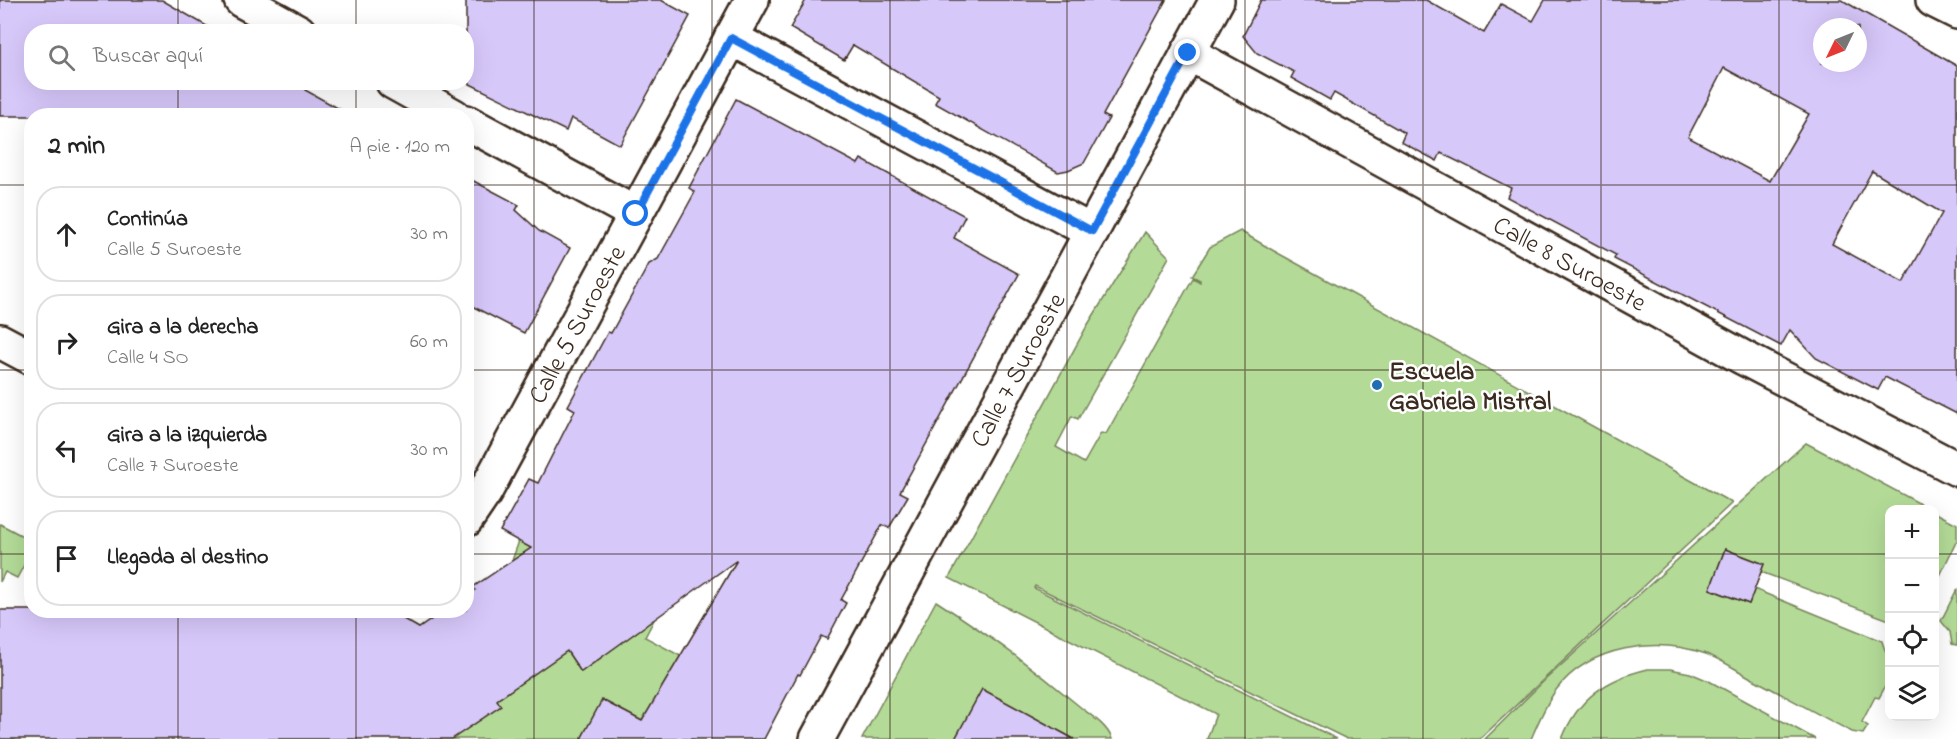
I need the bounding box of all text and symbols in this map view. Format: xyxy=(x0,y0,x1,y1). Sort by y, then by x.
north arrow xyxy=(1813,18,1867,72)
search box xyxy=(24,24,474,90)
route end xyxy=(1174,39,1200,65)
icon: search xyxy=(45,41,78,74)
text: Buscar aquí xyxy=(93,41,203,73)
text: 2 min xyxy=(48,128,105,166)
text: A pie · 120 m xyxy=(350,133,450,162)
route start xyxy=(622,200,648,226)
text: Continúa xyxy=(107,204,188,236)
street label: Calle 8 Suroeste xyxy=(1485,208,1653,323)
icon: ahead xyxy=(50,218,83,251)
text: 30 m xyxy=(411,220,448,249)
text: Calle 5 Suroeste xyxy=(107,236,242,265)
street label: Calle 5 Suroeste xyxy=(520,239,637,411)
street label: Calle 7 Suroeste xyxy=(962,287,1077,455)
text: Gira a la derecha xyxy=(107,312,258,344)
icon: right xyxy=(50,326,83,359)
text: 60 m xyxy=(410,328,448,357)
text: Calle 4 SO xyxy=(107,344,189,373)
place label: Escuela Gabriela Mistral xyxy=(1389,354,1551,422)
marker: Escuela Gabriela Mistral xyxy=(1370,378,1384,392)
text: Gira a la izquierda xyxy=(107,420,267,452)
icon: left xyxy=(50,434,83,467)
text: 30 m xyxy=(411,436,448,465)
text: Calle 7 Suroeste xyxy=(107,452,238,481)
map controls xyxy=(1885,505,1939,721)
button: + xyxy=(1885,505,1939,559)
icon: arrive xyxy=(50,542,83,575)
text: Llegada al destino xyxy=(107,542,268,574)
button: − xyxy=(1885,559,1939,613)
button: locate xyxy=(1885,613,1939,667)
button: layers xyxy=(1885,667,1939,721)

